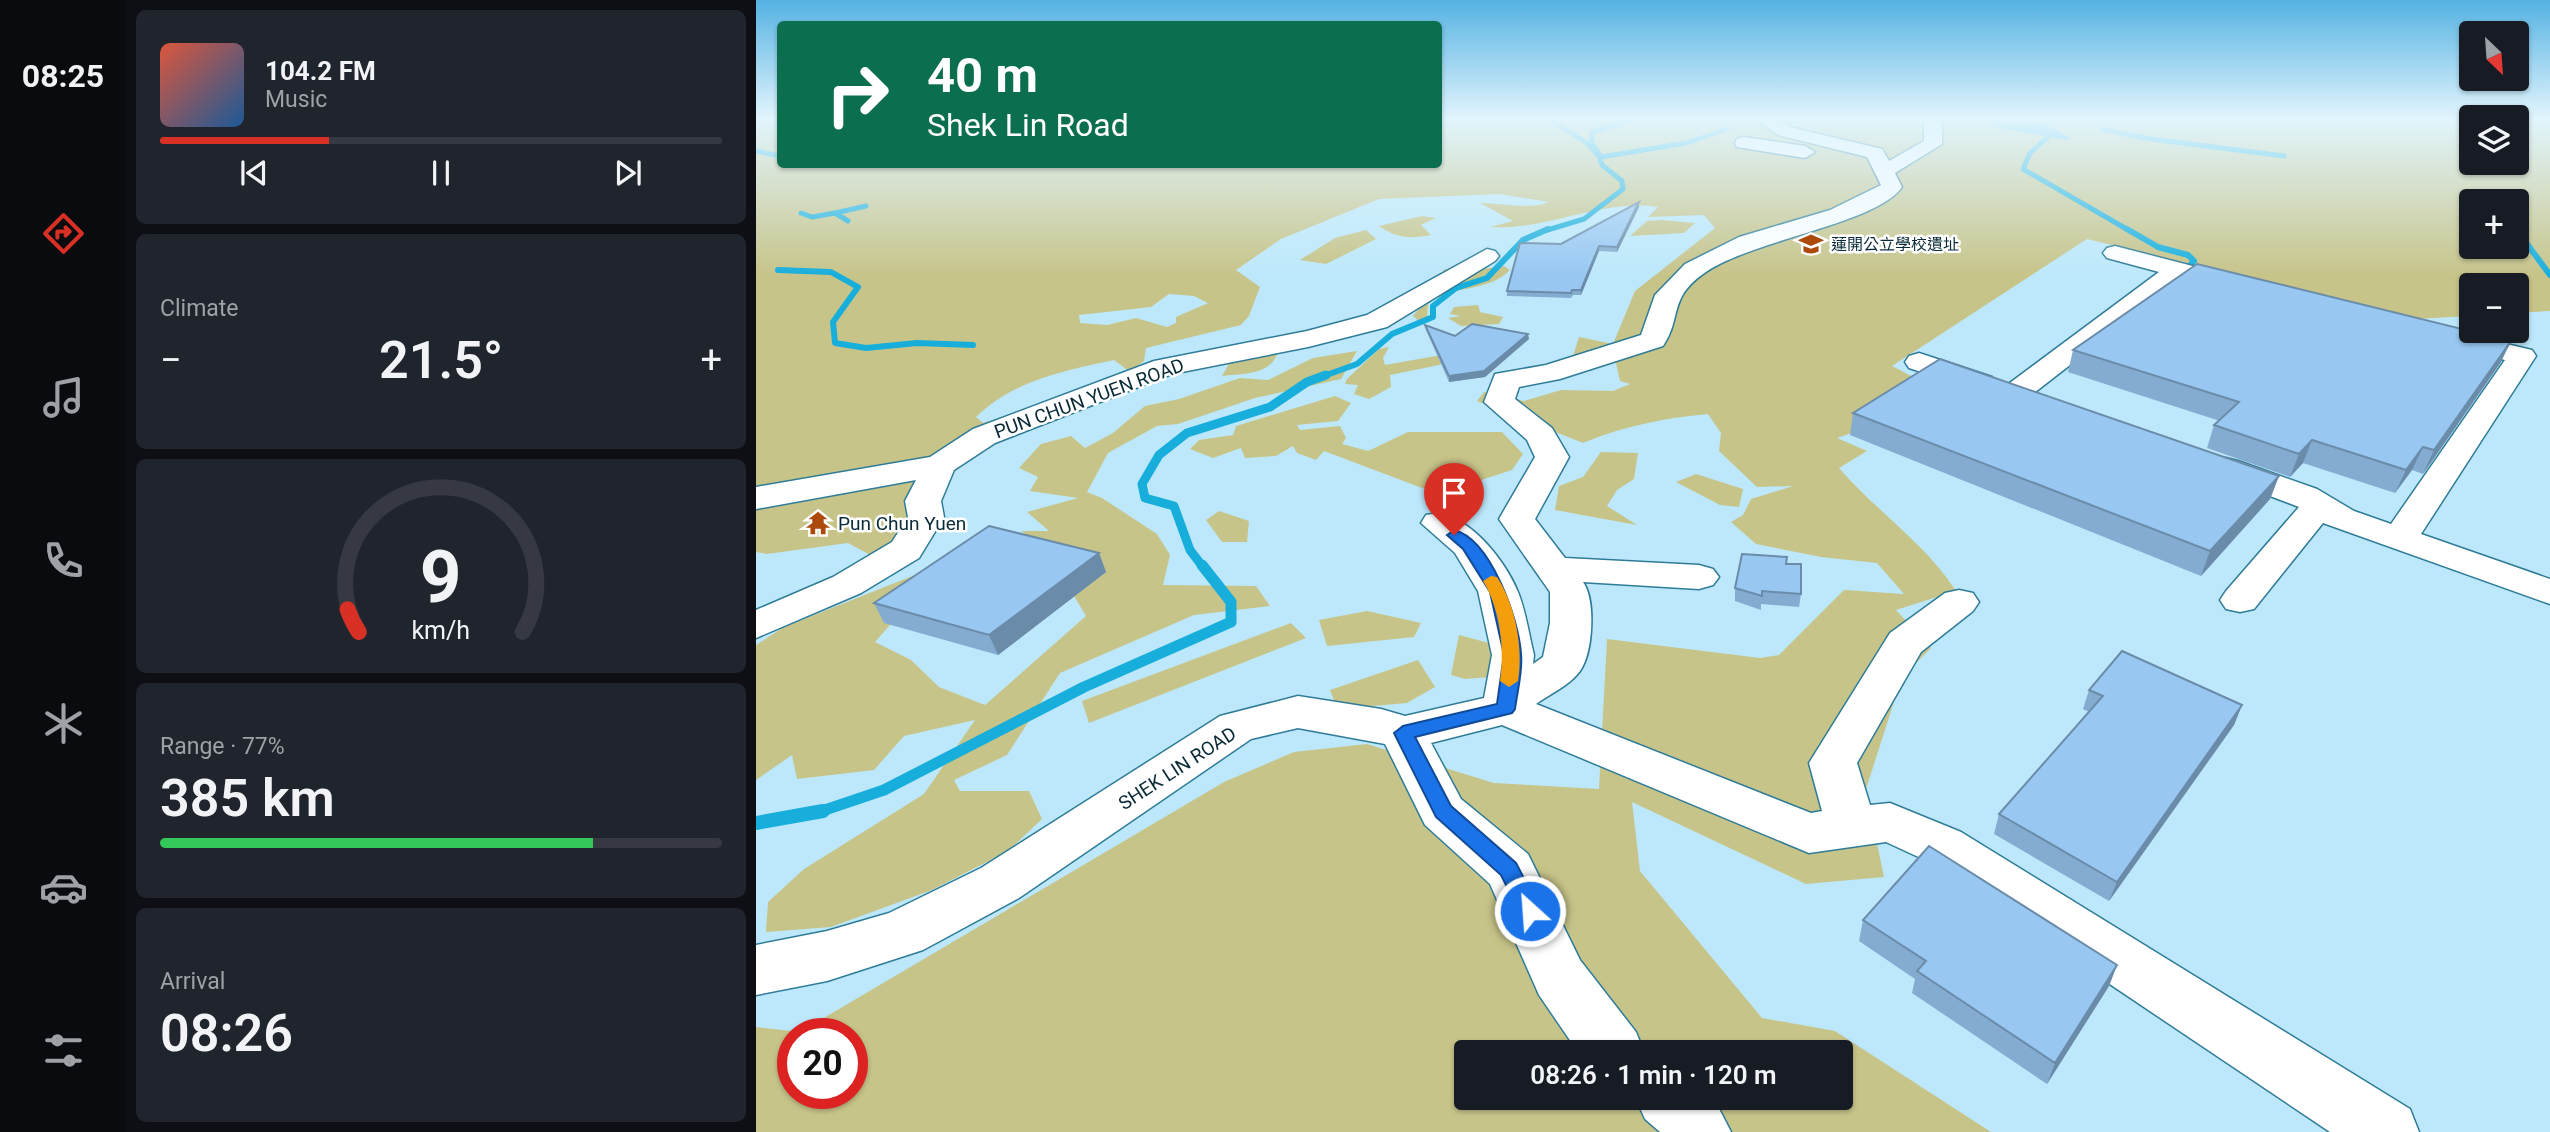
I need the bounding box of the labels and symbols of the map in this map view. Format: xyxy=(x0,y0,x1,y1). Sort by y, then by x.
north arrow xyxy=(2459,21,2529,91)
school or university icon: 蓮開公立學校遺址 xyxy=(1797,230,1825,258)
place label: 蓮開公立學校遺址 xyxy=(1831,235,1959,254)
street label: PUN CHUN YUEN ROAD xyxy=(991,353,1187,444)
pin xyxy=(1424,463,1484,535)
temple icon: Pun Chun Yuen xyxy=(804,509,832,537)
place label: Pun Chun Yuen xyxy=(838,512,966,535)
street label: SHEK LIN ROAD xyxy=(1114,722,1240,815)
position arrow xyxy=(1493,874,1567,948)
speed limit sign: 20 xyxy=(777,1018,868,1109)

